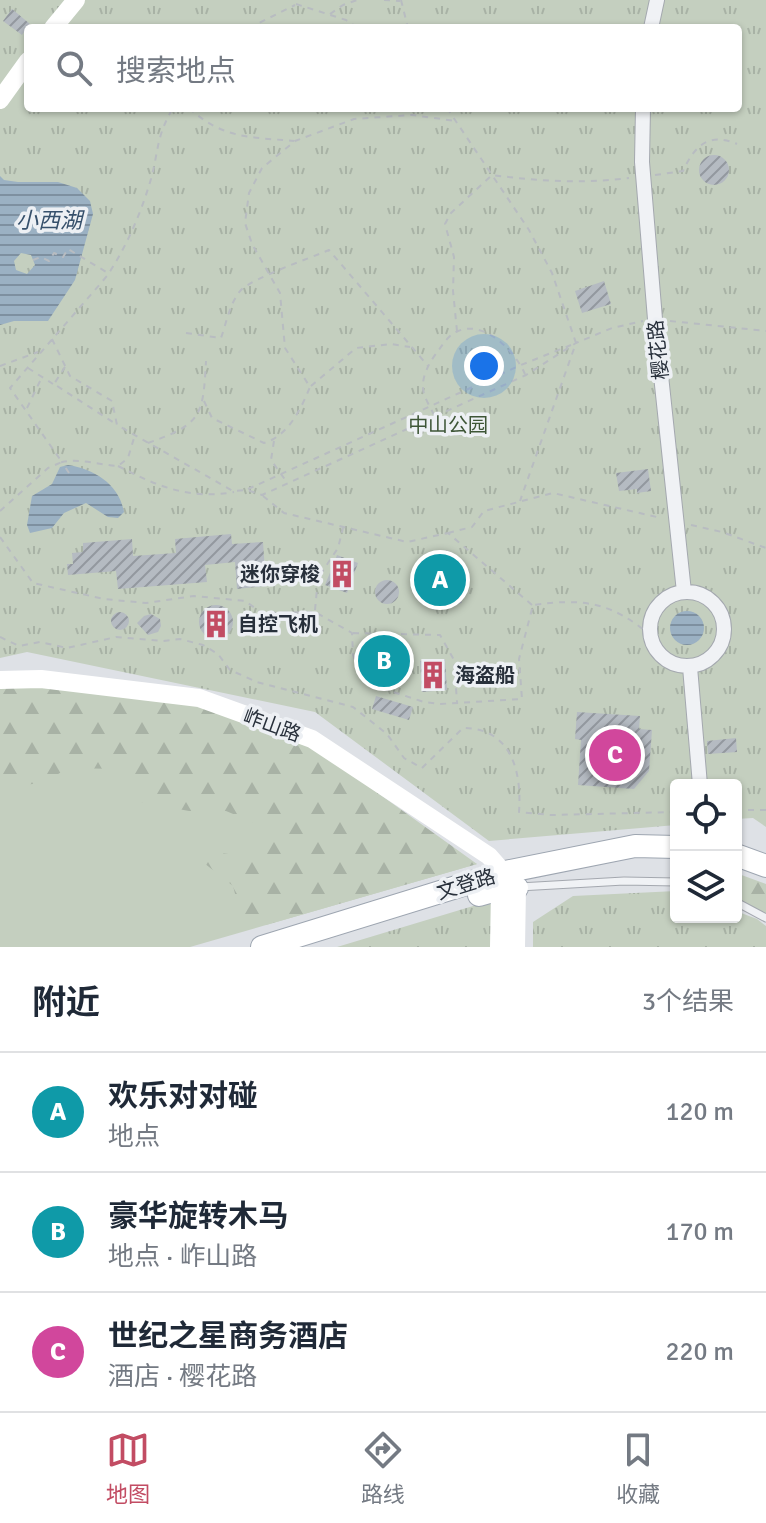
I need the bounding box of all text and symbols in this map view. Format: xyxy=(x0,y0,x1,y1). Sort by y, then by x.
search box xyxy=(24,24,742,112)
icon: search xyxy=(52,46,96,90)
text: 搜索地点 xyxy=(116,53,236,90)
water label: 小西湖 xyxy=(16,207,85,234)
street label: 樱花路 xyxy=(643,319,674,381)
your location xyxy=(464,346,504,386)
park label: 中山公园 xyxy=(408,413,488,438)
pin: A xyxy=(414,550,466,610)
building icon: 迷你穿梭 xyxy=(327,559,357,589)
place label: 迷你穿梭 xyxy=(240,562,320,587)
building icon: 自控飞机 xyxy=(201,609,231,639)
place label: 自控飞机 xyxy=(238,612,318,637)
pin: B xyxy=(358,631,410,691)
building icon: 海盗船 xyxy=(418,660,448,690)
place label: 海盗船 xyxy=(455,663,515,688)
street label: 岞山路 xyxy=(239,703,304,747)
pin: C xyxy=(589,725,641,785)
map controls xyxy=(670,779,742,923)
button: locate xyxy=(670,779,742,851)
button: layers xyxy=(670,851,742,923)
street label: 文登路 xyxy=(434,864,498,905)
text: 附近 xyxy=(32,982,100,1024)
text: 3个结果 xyxy=(642,986,734,1018)
text: 欢乐对对碰 xyxy=(108,1078,258,1115)
text: A xyxy=(50,1096,66,1128)
text: 120 m xyxy=(665,1096,734,1128)
text: 地点 xyxy=(108,1121,160,1153)
text: 豪华旋转木马 xyxy=(108,1198,288,1235)
text: B xyxy=(50,1216,66,1248)
text: 170 m xyxy=(665,1216,734,1248)
text: 地点 · 岞山路 xyxy=(108,1241,257,1273)
text: 世纪之星商务酒店 xyxy=(108,1318,348,1355)
text: C xyxy=(50,1336,66,1368)
text: 220 m xyxy=(665,1336,734,1368)
text: 酒店 · 樱花路 xyxy=(108,1361,257,1393)
tab: 地图 xyxy=(106,1428,150,1508)
tab: 路线 xyxy=(361,1428,405,1508)
tab: 收藏 xyxy=(616,1428,660,1508)

